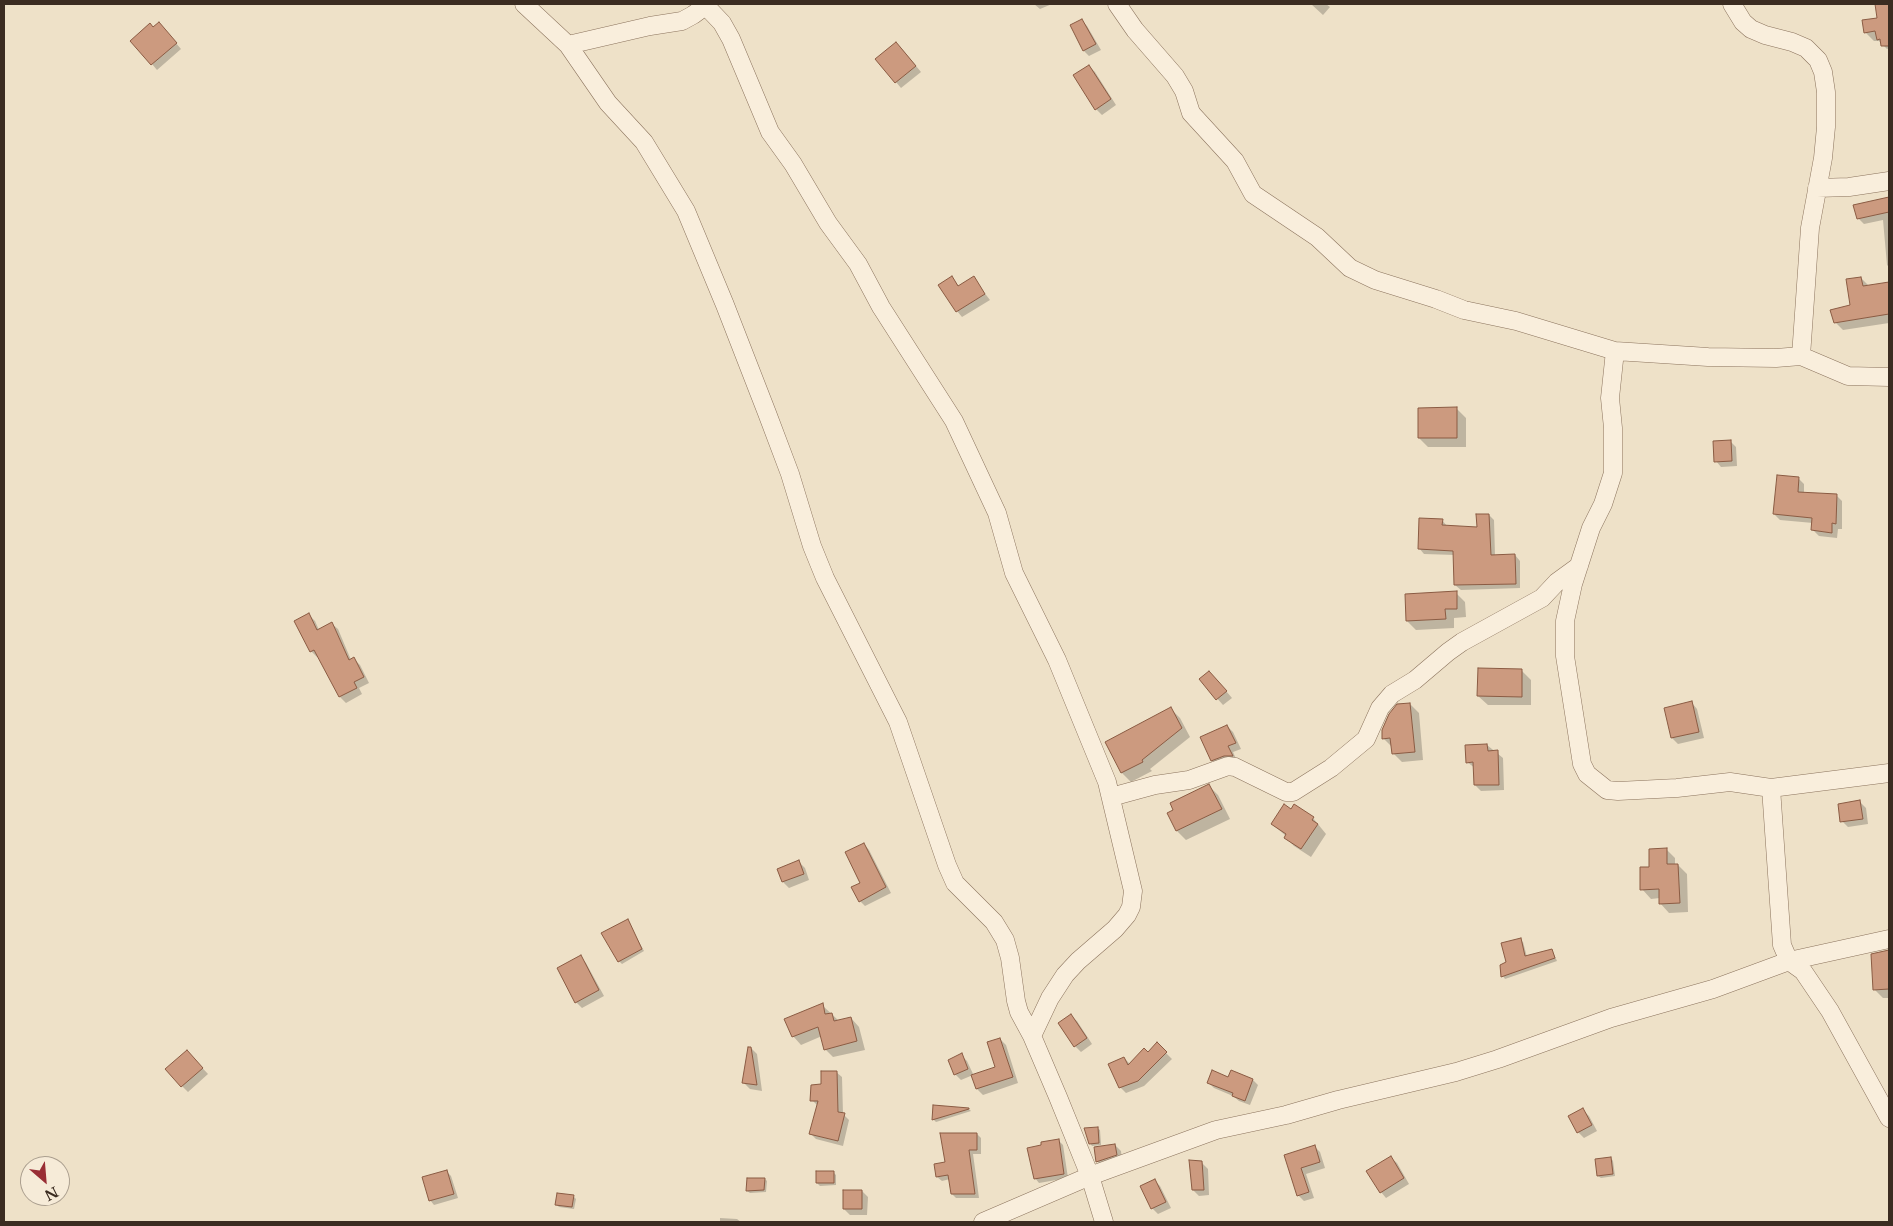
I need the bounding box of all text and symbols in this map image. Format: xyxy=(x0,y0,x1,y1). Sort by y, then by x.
north arrow xyxy=(20,1156,70,1206)
text: N xyxy=(41,1182,61,1204)

